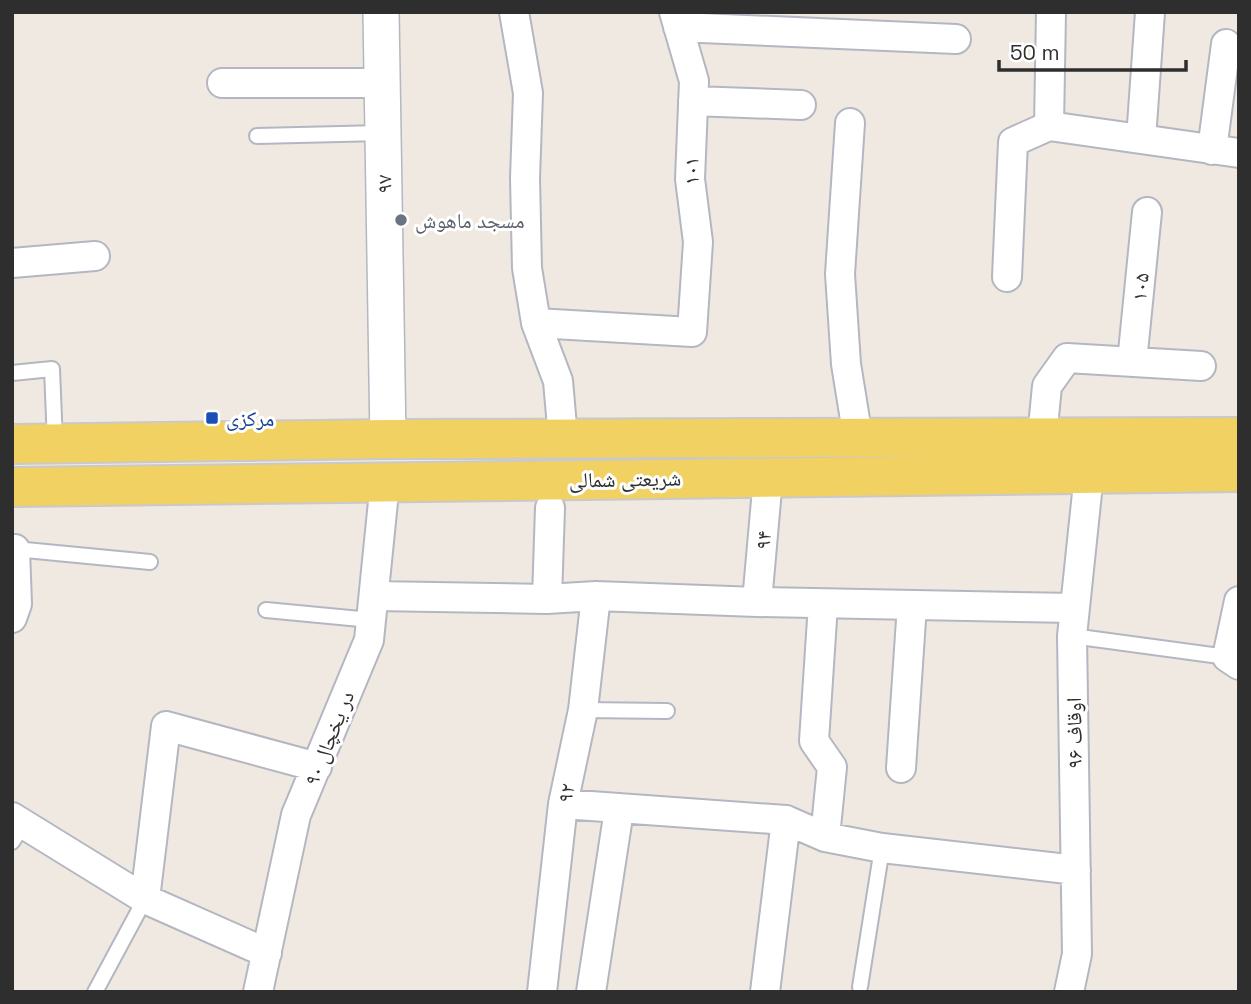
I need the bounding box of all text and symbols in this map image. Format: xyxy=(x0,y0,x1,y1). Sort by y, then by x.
scale bar xyxy=(999,28,1186,72)
text: 50 m xyxy=(1010,39,1060,66)
street label: ۱۰۱ xyxy=(677,157,705,185)
street label: ۹۷ xyxy=(370,174,398,194)
place label: مسجد ماهوش xyxy=(415,207,525,234)
marker: مسجد ماهوش xyxy=(393,212,409,228)
street label: ۱۰۵ xyxy=(1125,272,1155,302)
place label: مرکزی xyxy=(226,405,274,432)
marker: مرکزی xyxy=(204,410,220,426)
street label: شریعتی شمالی xyxy=(569,465,681,493)
street label: ۹۴ xyxy=(749,529,777,551)
street label: در یخچال ۹۰ xyxy=(298,687,360,789)
street label: اوقاف ۹۶ xyxy=(1060,697,1088,769)
street label: ۹۲ xyxy=(551,781,581,805)

